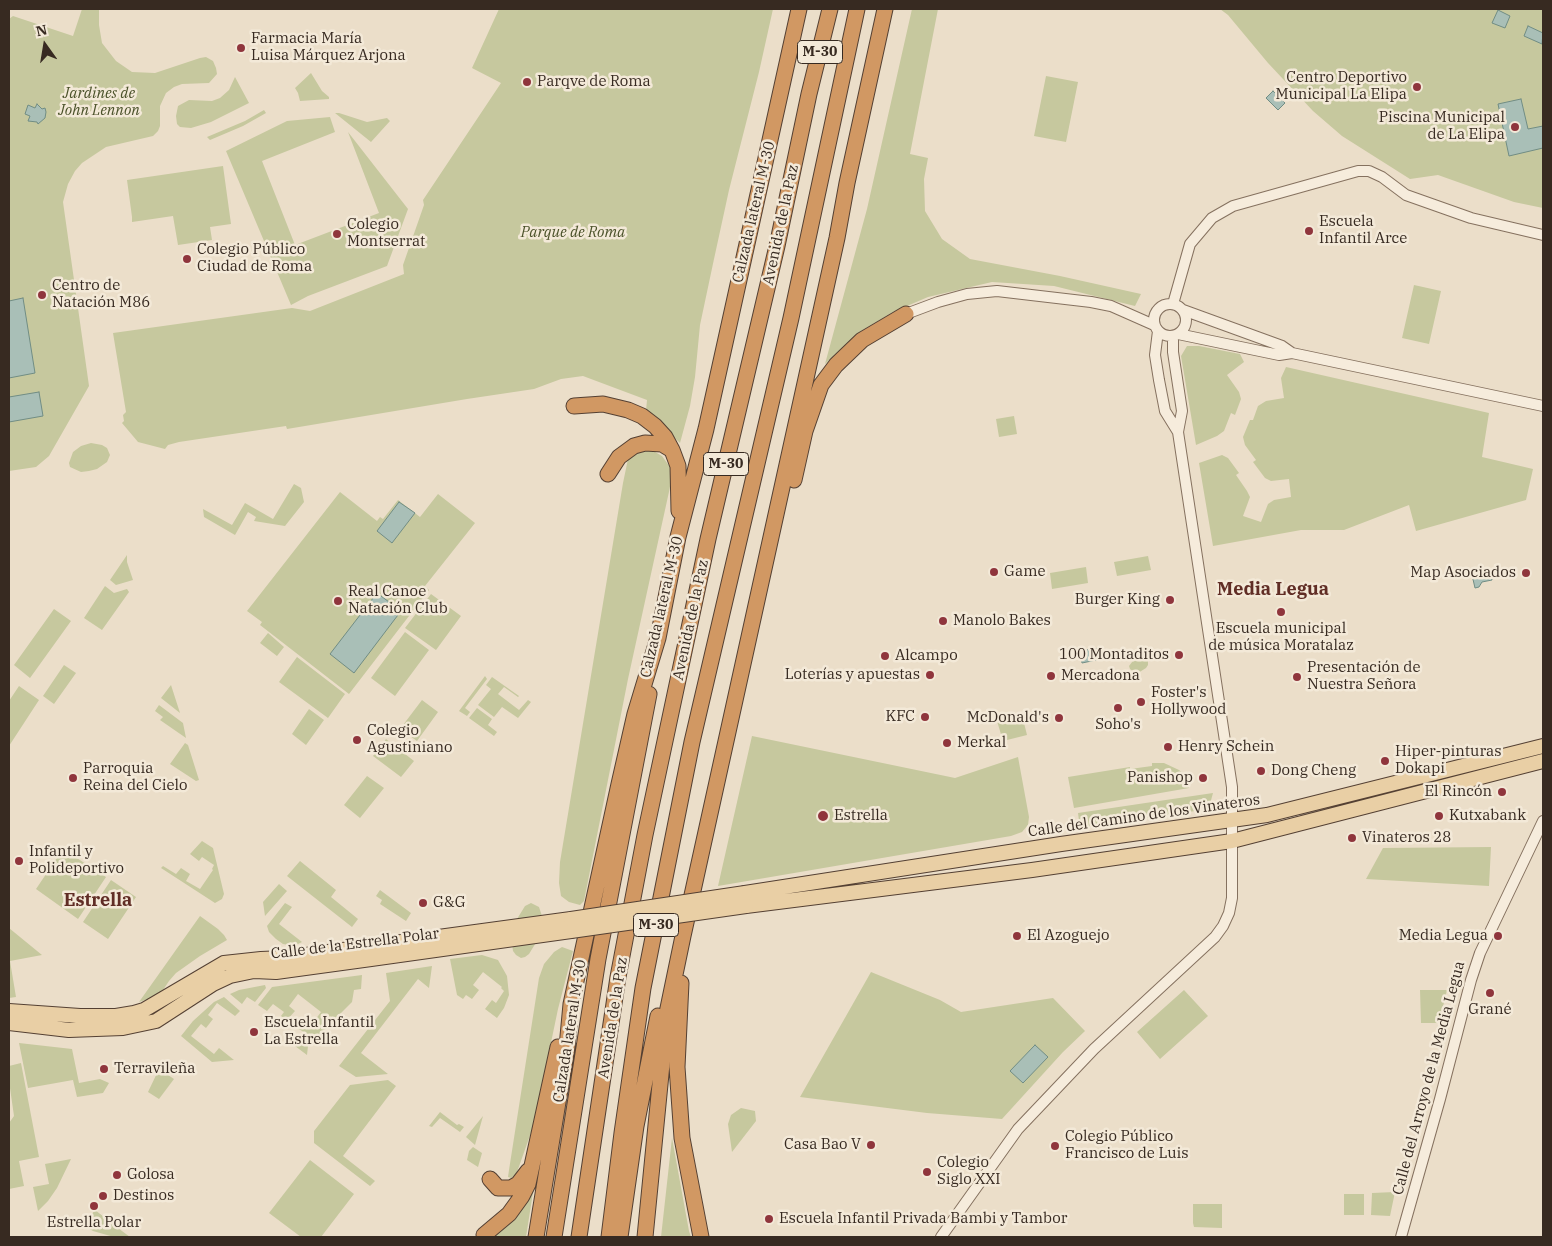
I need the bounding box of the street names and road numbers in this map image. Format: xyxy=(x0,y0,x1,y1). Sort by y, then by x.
road number: M-30 xyxy=(798,41,842,64)
street label: Calzada lateral M-30 xyxy=(729,140,779,284)
street label: Avenida de la Paz xyxy=(759,163,803,287)
road number: M-30 xyxy=(704,452,748,476)
street label: Calzada lateral M-30 xyxy=(637,535,687,679)
street label: Avenida de la Paz xyxy=(669,558,713,682)
street label: Calle del Camino de los Vinateros xyxy=(1027,791,1261,841)
road number: M-30 xyxy=(634,914,678,936)
street label: Calle de la Estrella Polar xyxy=(270,925,440,963)
street label: Avenida de la Paz xyxy=(595,956,631,1080)
street label: Calzada lateral M-30 xyxy=(550,958,590,1104)
street label: Calle del Arroyo de la Media Legua xyxy=(1389,959,1469,1197)

